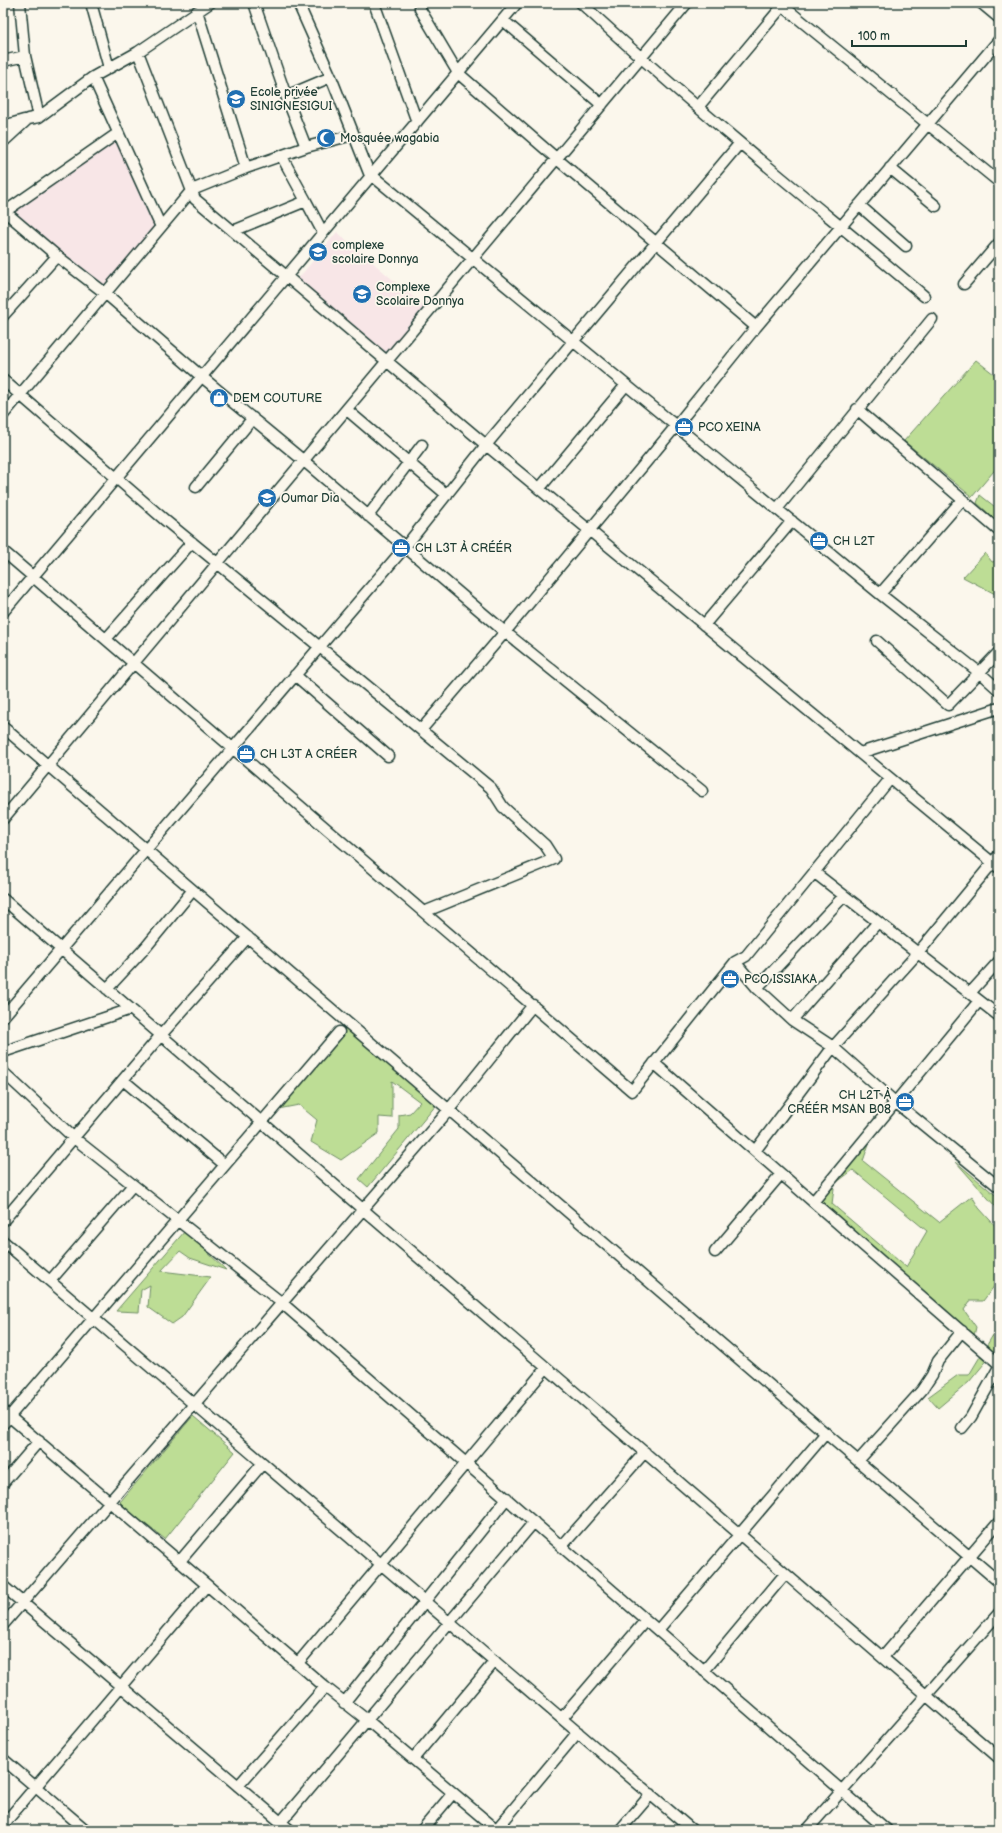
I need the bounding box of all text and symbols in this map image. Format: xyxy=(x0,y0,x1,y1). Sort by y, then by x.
scale bar xyxy=(852,22,966,48)
text: 100 m xyxy=(858,29,890,44)
place label: Ecole privée SINIGNESIGUI xyxy=(250,85,332,114)
school or university icon: Ecole privée SINIGNESIGUI xyxy=(225,88,247,110)
mosque icon: Mosquée wagabia xyxy=(315,127,337,149)
place label: Mosquée wagabia xyxy=(340,131,439,146)
place label: complexe scolaire Donnya xyxy=(332,238,419,267)
school or university icon: complexe scolaire Donnya xyxy=(307,241,329,263)
place label: Complexe Scolaire Donnya xyxy=(376,280,464,309)
school or university icon: Complexe Scolaire Donnya xyxy=(351,283,373,305)
shop icon: DEM COUTURE xyxy=(208,387,230,409)
place label: DEM COUTURE xyxy=(233,391,322,406)
office icon: PCO XEINA xyxy=(673,416,695,438)
place label: PCO XEINA xyxy=(698,420,761,435)
school or university icon: Oumar Dia xyxy=(256,487,278,509)
place label: Oumar Dia xyxy=(281,491,340,506)
office icon: CH L2T xyxy=(808,530,830,552)
place label: CH L2T xyxy=(833,534,876,549)
office icon: CH L3T À CRÉÉR xyxy=(390,537,412,559)
place label: CH L3T À CRÉÉR xyxy=(415,539,512,556)
office icon: CH L3T A CRÉER xyxy=(235,743,257,765)
place label: CH L3T A CRÉER xyxy=(260,746,357,762)
office icon: PCO ISSIAKA xyxy=(719,968,741,990)
place label: PCO ISSIAKA xyxy=(744,972,817,987)
place label: CH L2T À CRÉÉR MSAN B08 xyxy=(787,1086,892,1117)
office icon: CH L2T À CRÉÉR MSAN B08 xyxy=(894,1091,916,1113)

